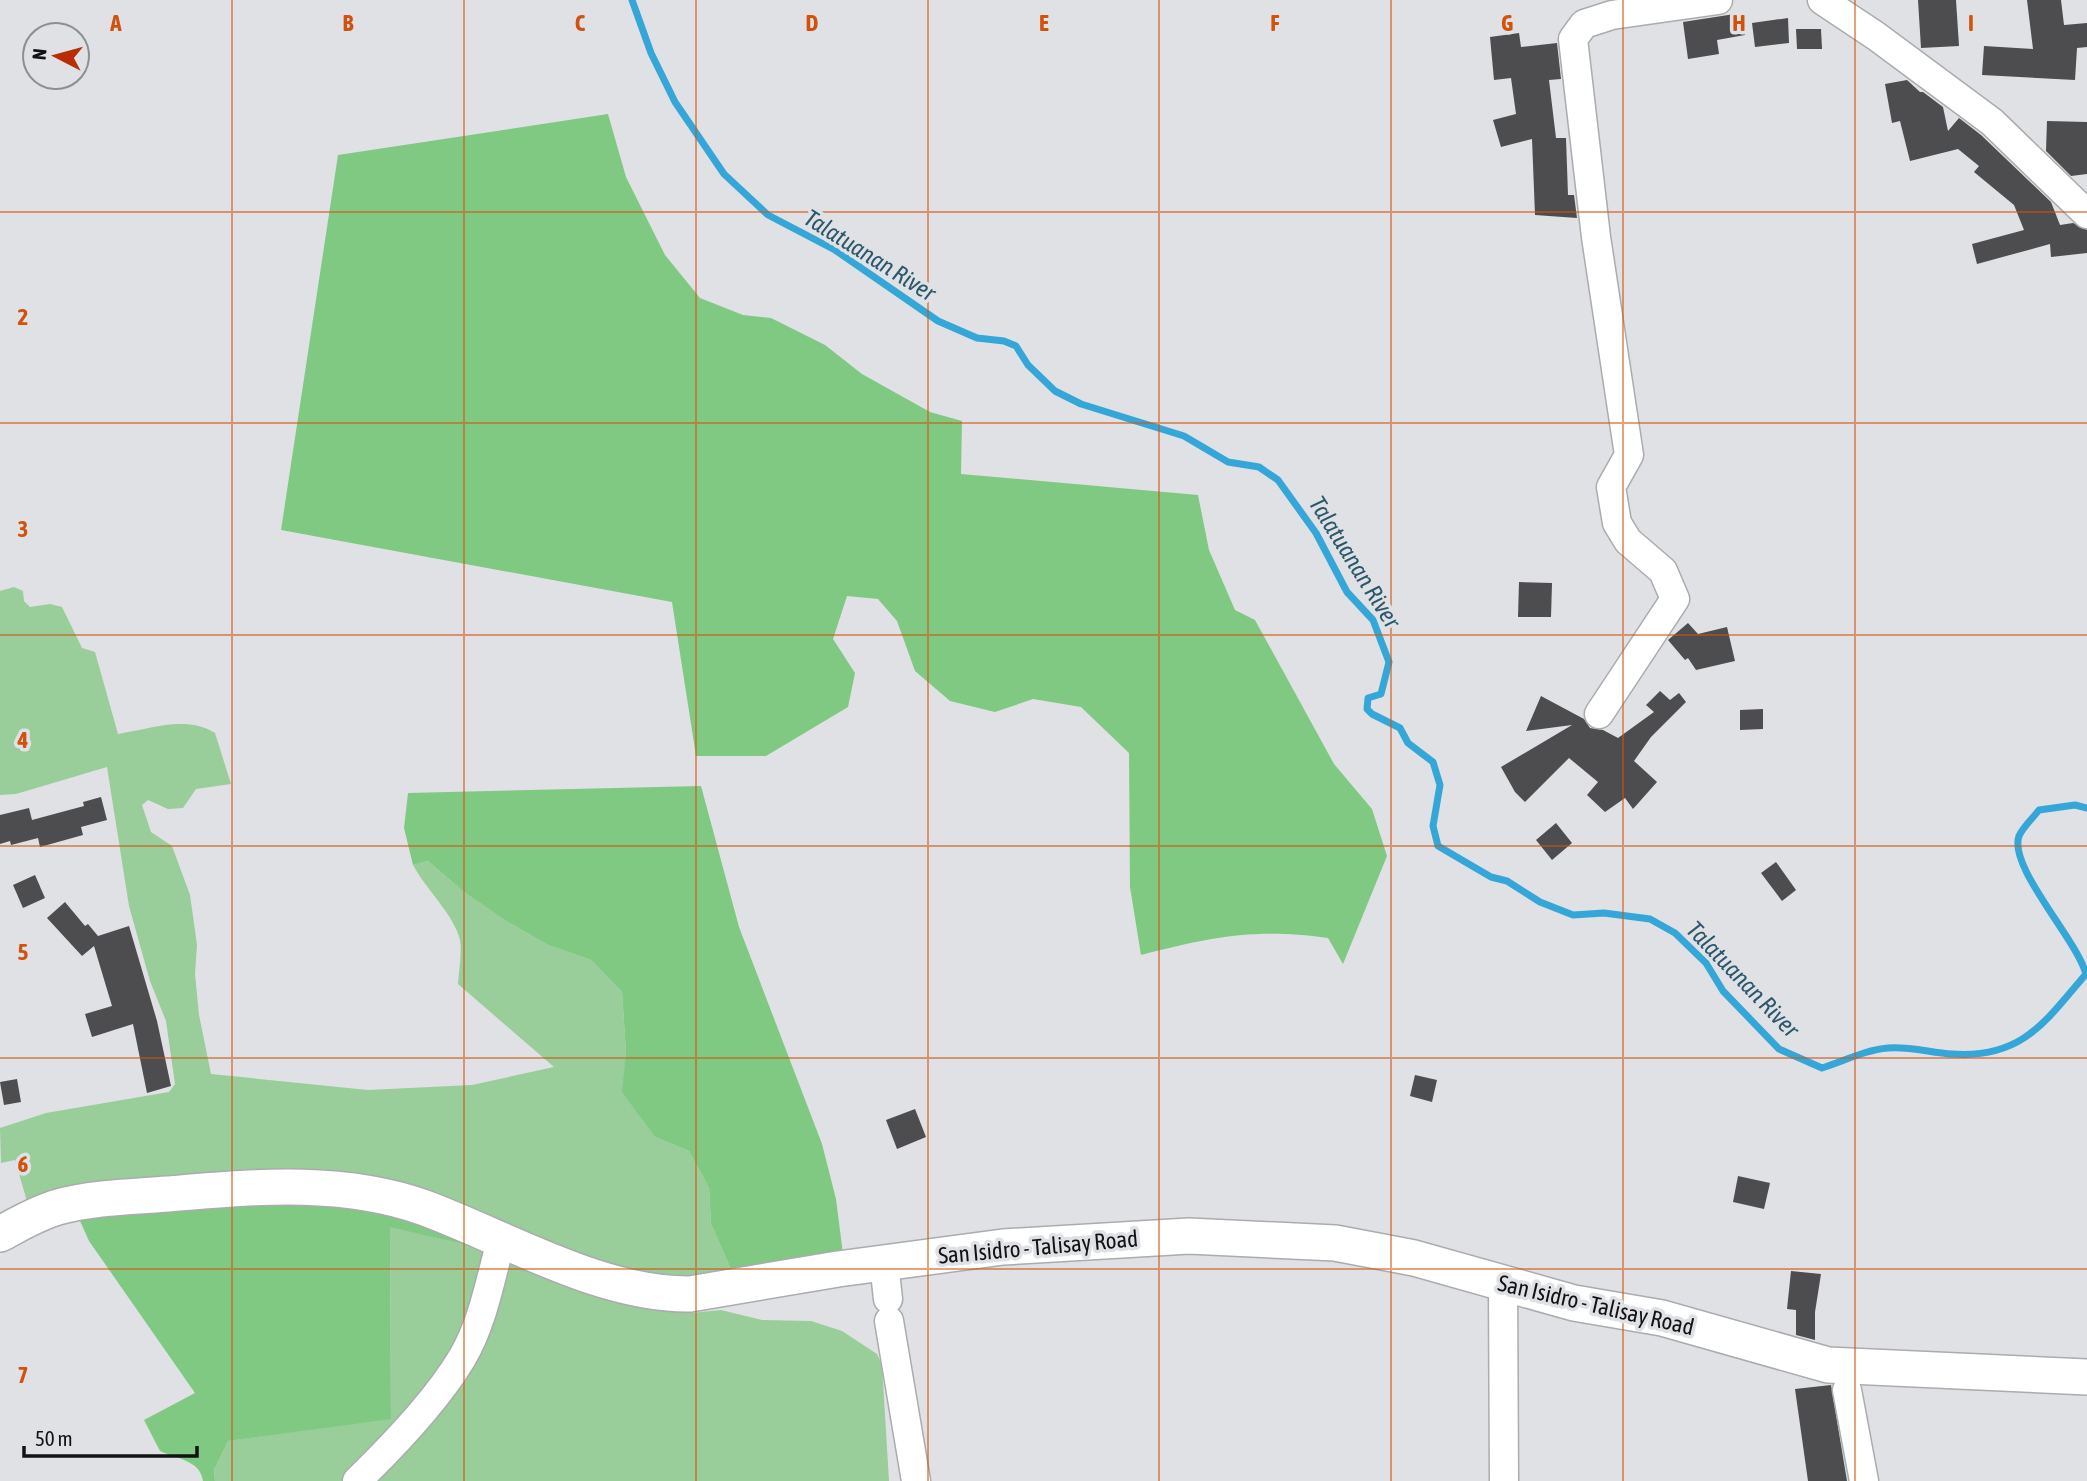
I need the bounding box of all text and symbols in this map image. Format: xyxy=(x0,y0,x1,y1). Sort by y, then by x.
text: A xyxy=(109,10,122,36)
text: B xyxy=(343,10,354,36)
text: C xyxy=(575,10,586,36)
text: D xyxy=(806,10,819,36)
text: E xyxy=(1039,10,1049,36)
text: F xyxy=(1270,10,1280,36)
text: G xyxy=(1501,10,1513,36)
text: H xyxy=(1732,10,1746,36)
text: I xyxy=(1968,10,1974,36)
north arrow xyxy=(21,21,91,91)
text: N xyxy=(28,47,51,61)
water label: Talatuanan River xyxy=(799,204,942,307)
text: 2 xyxy=(18,304,28,330)
water label: Talatuanan River xyxy=(1304,491,1407,634)
text: 3 xyxy=(18,516,28,542)
text: 4 xyxy=(17,727,29,753)
water label: Talatuanan River xyxy=(1681,916,1805,1043)
text: 5 xyxy=(18,939,29,965)
text: 6 xyxy=(18,1151,29,1177)
street label: San Isidro - Talisay Road xyxy=(937,1225,1139,1269)
street label: San Isidro - Talisay Road xyxy=(1495,1270,1697,1340)
text: 7 xyxy=(18,1362,28,1388)
scale bar xyxy=(24,1414,198,1458)
text: 50 m xyxy=(35,1426,73,1450)

